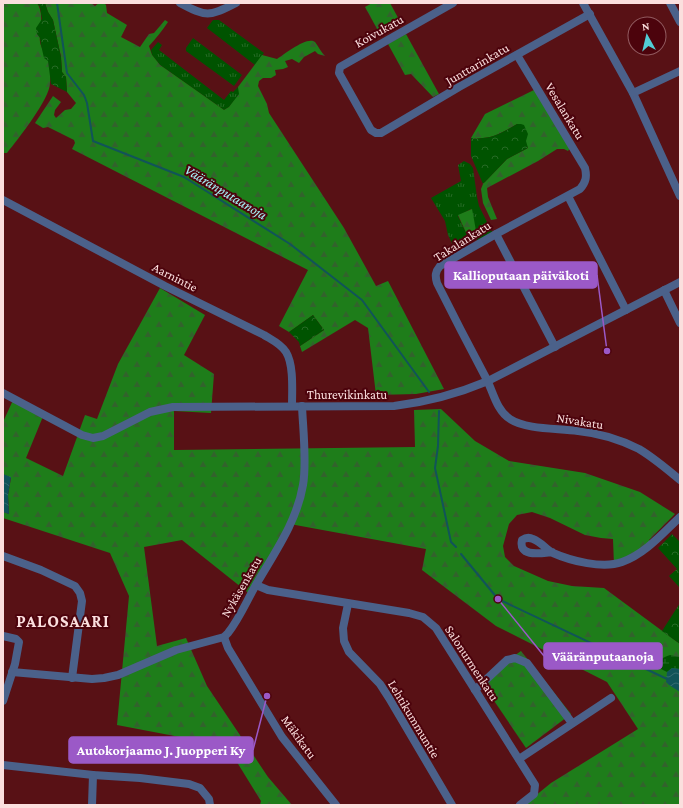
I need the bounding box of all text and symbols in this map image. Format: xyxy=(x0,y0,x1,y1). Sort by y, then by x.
street label: Koivukatu xyxy=(352,11,406,51)
north arrow xyxy=(627,16,667,56)
text: N xyxy=(641,20,651,33)
street label: Junttarinkatu xyxy=(442,40,511,89)
street label: Vesalankatu xyxy=(542,80,588,142)
water label: Vääränputaanoja xyxy=(182,161,270,224)
street label: Takalankatu xyxy=(431,217,493,264)
street label: Aarnintie xyxy=(150,259,200,295)
callout: Kallioputaan päiväkoti xyxy=(445,262,597,288)
text: Kallioputaan päiväkoti xyxy=(453,267,589,283)
street label: Thurevikinkatu xyxy=(307,387,387,402)
street label: Nivakatu xyxy=(555,410,605,432)
street label: Nykäsenkatu xyxy=(218,554,264,620)
district label: PALOSAARI xyxy=(16,612,110,631)
street label: Salonurmenkatu xyxy=(442,622,502,704)
callout: Vääränputaanoja xyxy=(544,643,662,669)
text: Vääränputaanoja xyxy=(551,648,654,665)
street label: Lehtikummuntie xyxy=(385,677,443,761)
street label: Mäkikatu xyxy=(278,712,320,762)
callout: Autokorjaamo J. Juopperi Ky xyxy=(69,737,253,763)
text: Autokorjaamo J. Juopperi Ky xyxy=(76,742,245,759)

